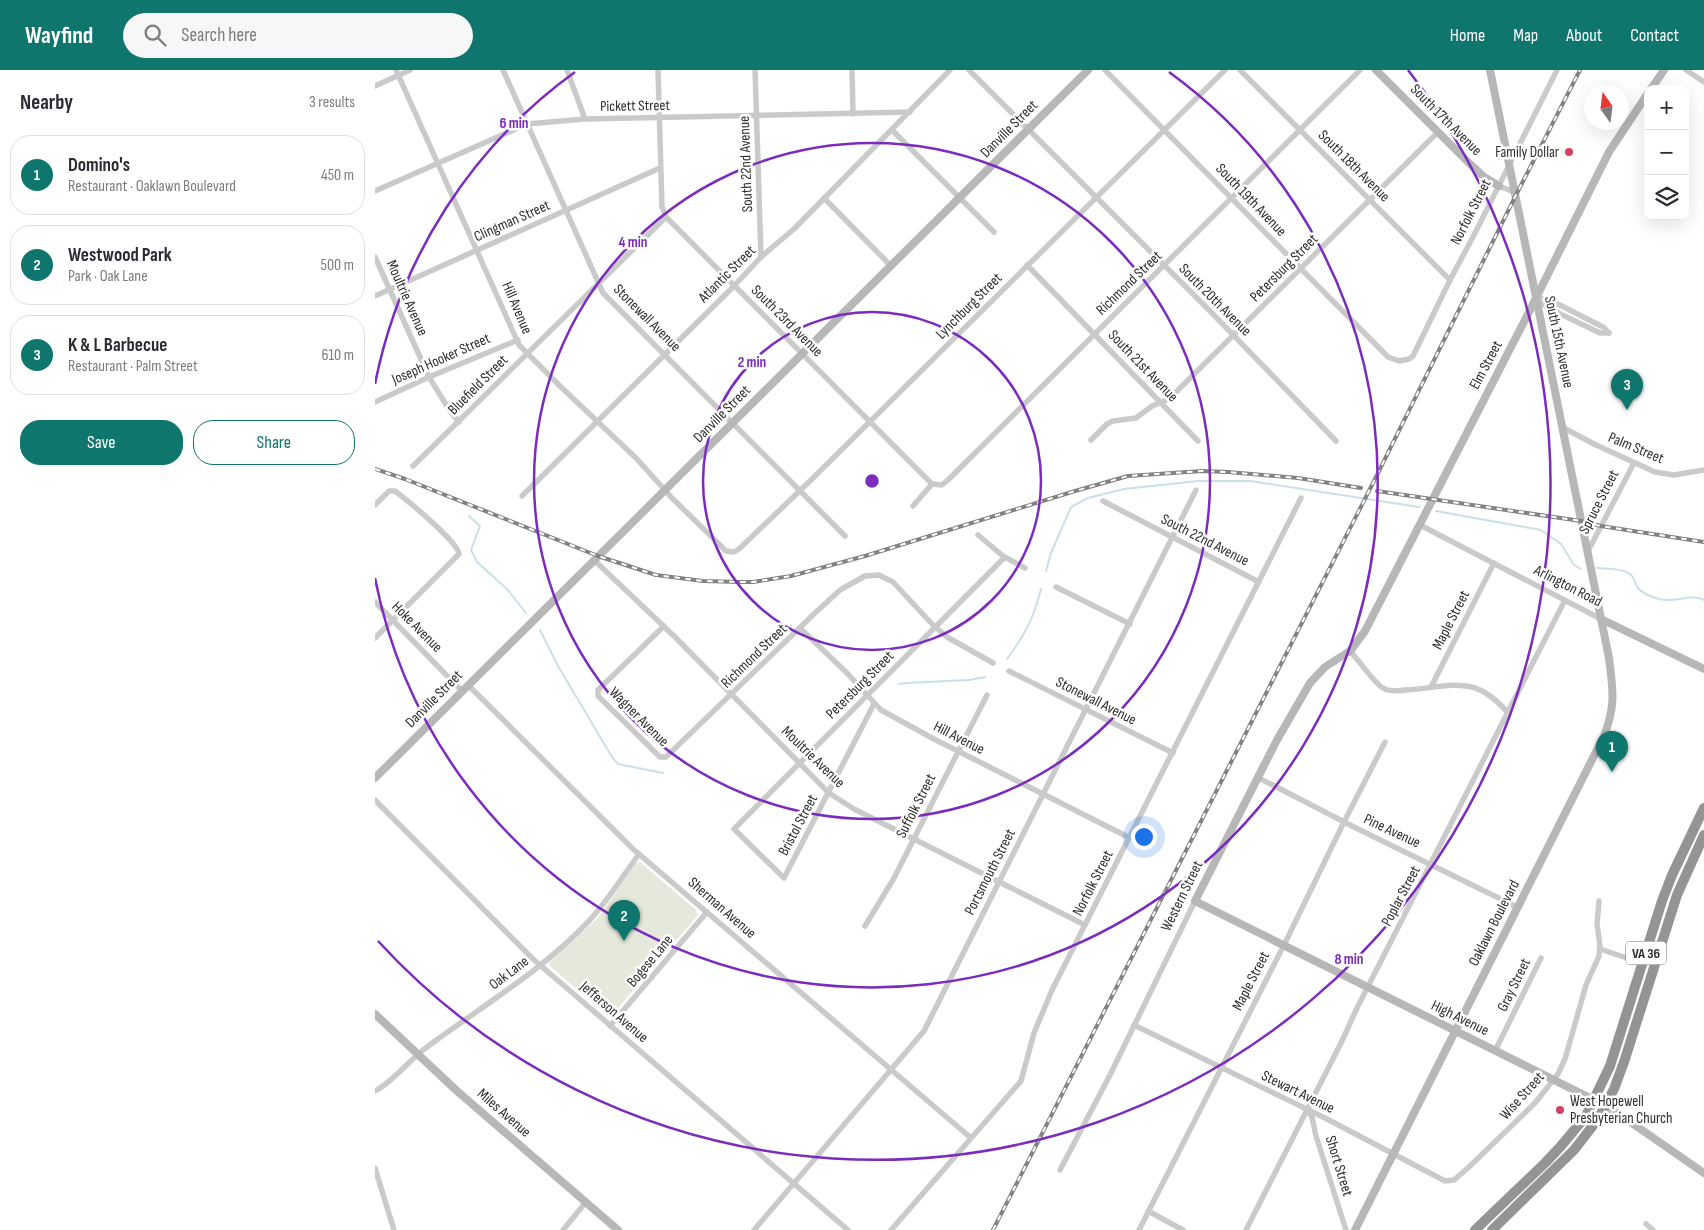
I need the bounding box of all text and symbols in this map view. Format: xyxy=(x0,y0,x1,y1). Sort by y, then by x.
search box xyxy=(123,13,473,58)
text: Wayfind xyxy=(25,21,93,50)
icon: search xyxy=(141,21,169,49)
text: Search here xyxy=(181,24,257,47)
text: Home xyxy=(1450,25,1485,46)
text: Map xyxy=(1513,25,1538,46)
text: About xyxy=(1566,25,1602,46)
text: Contact xyxy=(1630,25,1679,46)
street label: South 17th Avenue xyxy=(1406,80,1486,160)
north arrow xyxy=(1584,85,1629,130)
map controls xyxy=(1644,85,1689,220)
button: + xyxy=(1644,85,1689,130)
text: Nearby xyxy=(20,90,73,115)
text: 3 results xyxy=(309,93,355,112)
street label: Pickett Street xyxy=(600,96,670,116)
street label: Danville Street xyxy=(976,96,1042,162)
text: 6 min xyxy=(499,114,529,133)
street label: South 22nd Avenue xyxy=(735,115,757,213)
street label: South 18th Avenue xyxy=(1314,126,1394,206)
button: − xyxy=(1644,130,1689,175)
place label: Family Dollar xyxy=(1495,143,1560,162)
marker: Family Dollar xyxy=(1563,146,1575,158)
text: Domino's xyxy=(68,154,130,177)
street label: South 19th Avenue xyxy=(1211,159,1291,241)
text: 1 xyxy=(34,166,40,185)
text: 450 m xyxy=(321,166,354,185)
button: layers xyxy=(1644,175,1689,220)
street label: Norfolk Street xyxy=(1446,176,1496,248)
text: Restaurant · Oaklawn Boulevard xyxy=(68,177,236,196)
street label: Clingman Street xyxy=(471,196,553,246)
street label: Petersburg Street xyxy=(1246,230,1322,306)
text: 4 min xyxy=(619,233,647,252)
street label: Atlantic Street xyxy=(694,241,760,307)
text: Westwood Park xyxy=(68,244,172,267)
street label: Richmond Street xyxy=(1092,246,1166,319)
text: 2 xyxy=(33,256,41,275)
text: 500 m xyxy=(320,256,354,275)
street label: Moultrie Avenue xyxy=(382,257,432,339)
street label: South 20th Avenue xyxy=(1175,260,1255,340)
text: Park · Oak Lane xyxy=(68,267,148,286)
street label: Lynchburg Street xyxy=(932,268,1007,343)
street label: Hill Avenue xyxy=(497,279,537,337)
street label: Stonewall Avenue xyxy=(609,280,685,356)
street label: South 23rd Avenue xyxy=(747,281,827,361)
street label: South 15th Avenue xyxy=(1540,294,1578,390)
street label: South 21st Avenue xyxy=(1104,326,1182,406)
street label: Joseph Hooker Street xyxy=(388,329,494,390)
text: K & L Barbecue xyxy=(68,334,167,357)
street label: Elm Street xyxy=(1465,337,1507,393)
text: 3 xyxy=(33,346,41,365)
text: 610 m xyxy=(321,346,354,365)
street label: Bluefield Street xyxy=(444,351,512,419)
text: 2 min xyxy=(738,353,766,372)
text: Restaurant · Palm Street xyxy=(68,357,198,376)
pin: 3 xyxy=(1611,369,1643,410)
street label: Danville Street xyxy=(689,381,755,447)
button: Save xyxy=(20,420,183,465)
button: Share xyxy=(193,420,355,465)
street label: Palm Street xyxy=(1605,428,1667,468)
street label: Spruce Street xyxy=(1575,466,1623,537)
centre of rings xyxy=(863,472,881,490)
street label: South 22nd Avenue xyxy=(1158,510,1252,570)
street label: Arlington Road xyxy=(1530,560,1605,611)
street label: Maple Street xyxy=(1428,587,1474,653)
street label: Hoke Avenue xyxy=(388,598,446,656)
street label: Richmond Street xyxy=(717,619,791,692)
street label: Petersburg Street xyxy=(822,647,898,723)
street label: Danville Street xyxy=(401,666,467,732)
street label: Stonewall Avenue xyxy=(1052,673,1140,729)
street label: Wagner Avenue xyxy=(605,683,673,751)
street label: Hill Avenue xyxy=(930,717,988,759)
street label: Moultrie Avenue xyxy=(777,722,849,792)
pin: 1 xyxy=(1596,731,1628,772)
street label: Suffolk Street xyxy=(892,770,940,841)
street label: Bristol Street xyxy=(774,791,822,859)
street label: Pine Avenue xyxy=(1361,810,1423,852)
your location xyxy=(1131,824,1157,850)
street label: Portsmouth Street xyxy=(960,825,1020,918)
street label: Norfolk Street xyxy=(1068,847,1118,919)
street label: Western Street xyxy=(1157,857,1207,934)
street label: Poplar Street xyxy=(1377,862,1425,929)
street label: Sherman Avenue xyxy=(684,873,760,943)
street label: Oaklawn Boulevard xyxy=(1464,877,1524,969)
pin: 2 xyxy=(608,900,640,941)
street label: Bogese Lane xyxy=(623,931,677,991)
road number: VA 36 xyxy=(1626,941,1666,964)
street label: Maple Street xyxy=(1228,948,1274,1014)
text: 8 min xyxy=(1334,950,1364,969)
street label: Oak Lane xyxy=(485,952,533,994)
street label: Gray Street xyxy=(1493,955,1535,1015)
street label: Jefferson Avenue xyxy=(575,976,652,1047)
street label: High Avenue xyxy=(1428,996,1492,1040)
street label: Stewart Avenue xyxy=(1258,1066,1338,1118)
street label: Wise Street xyxy=(1496,1068,1549,1124)
street label: Miles Avenue xyxy=(473,1085,535,1141)
place label: West Hopewell Presbyterian Church xyxy=(1570,1092,1672,1128)
marker: West Hopewell Presbyterian Church xyxy=(1554,1104,1566,1116)
street label: Short Street xyxy=(1321,1133,1357,1199)

